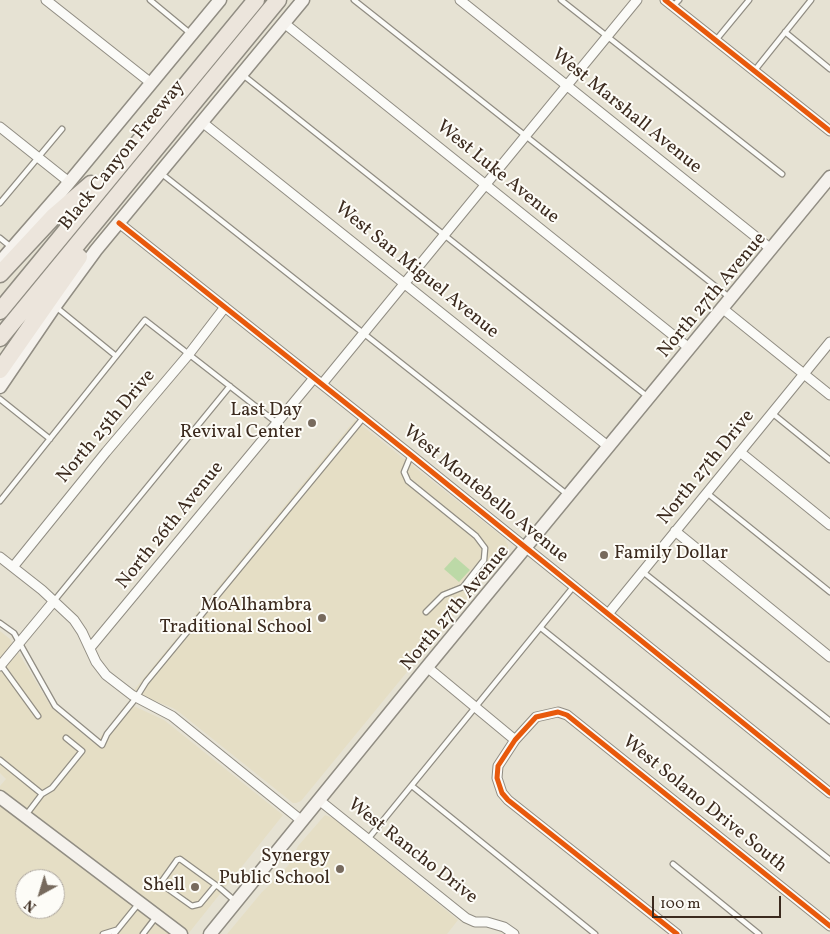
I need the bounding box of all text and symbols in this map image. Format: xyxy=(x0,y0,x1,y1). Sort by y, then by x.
street label: West Marshall Avenue xyxy=(546,44,706,180)
street label: Black Canyon Freeway xyxy=(55,76,191,236)
street label: West Luke Avenue xyxy=(431,116,563,230)
street label: West San Miguel Avenue xyxy=(329,198,503,344)
street label: North 27th Avenue xyxy=(654,229,772,363)
street label: North 25th Drive xyxy=(53,365,161,489)
place label: Last Day Revival Center xyxy=(180,401,302,445)
street label: North 27th Drive xyxy=(654,406,760,530)
marker: Last Day Revival Center xyxy=(306,417,318,429)
street label: West Montebello Avenue xyxy=(398,421,572,569)
street label: North 26th Avenue xyxy=(113,458,229,594)
street label: North 27th Avenue xyxy=(397,542,515,676)
place label: Family Dollar xyxy=(614,544,728,566)
marker: Family Dollar xyxy=(598,549,610,561)
place label: MoAlhambra Traditional School xyxy=(159,596,312,640)
marker: MoAlhambra Traditional School xyxy=(316,612,328,624)
street label: West Solano Drive South xyxy=(617,731,791,879)
street label: West Rancho Drive xyxy=(342,794,482,910)
place label: Synergy Public School xyxy=(219,847,330,891)
marker: Synergy Public School xyxy=(334,863,346,875)
north arrow xyxy=(15,869,65,919)
place label: Shell xyxy=(143,876,185,898)
marker: Shell xyxy=(189,881,201,893)
scale bar xyxy=(655,886,784,918)
text: 100 m xyxy=(660,894,700,915)
text: N xyxy=(21,895,41,916)

